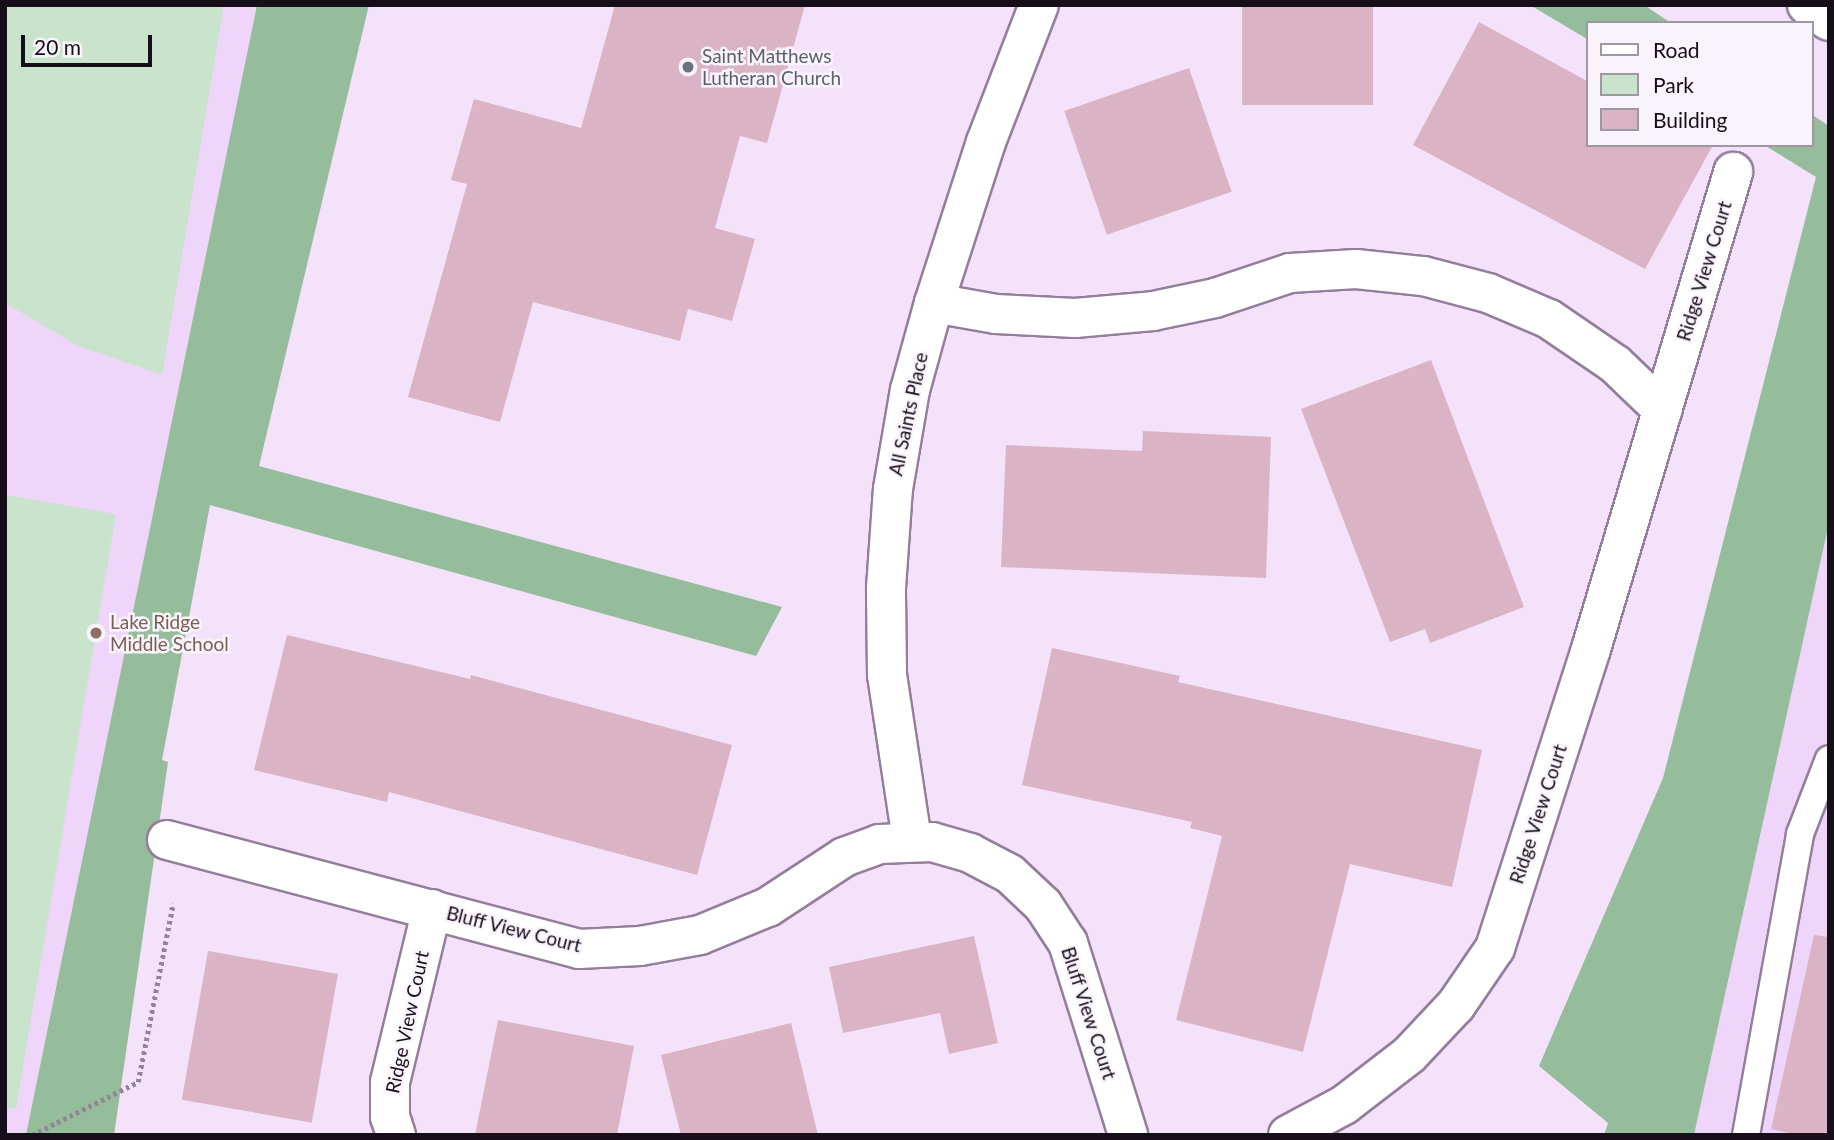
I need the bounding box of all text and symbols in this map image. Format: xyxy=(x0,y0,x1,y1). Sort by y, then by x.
scale bar xyxy=(24,21,156,65)
legend xyxy=(1586,21,1813,147)
text: 20 m xyxy=(34,34,81,59)
text: Road xyxy=(1653,37,1700,62)
place label: Saint Matthews Lutheran Church xyxy=(702,45,841,89)
marker: Saint Matthews Lutheran Church xyxy=(680,59,696,75)
text: Park xyxy=(1653,72,1694,97)
text: Building xyxy=(1653,107,1728,132)
street label: Ridge View Court xyxy=(1672,198,1736,344)
street label: All Saints Place xyxy=(884,350,932,478)
place label: Lake Ridge Middle School xyxy=(110,611,229,655)
marker: Lake Ridge Middle School xyxy=(88,625,104,641)
street label: Ridge View Court xyxy=(1505,741,1571,887)
street label: Bluff View Court xyxy=(444,901,584,957)
street label: Bluff View Court xyxy=(1057,943,1121,1083)
street label: Ridge View Court xyxy=(381,948,433,1096)

